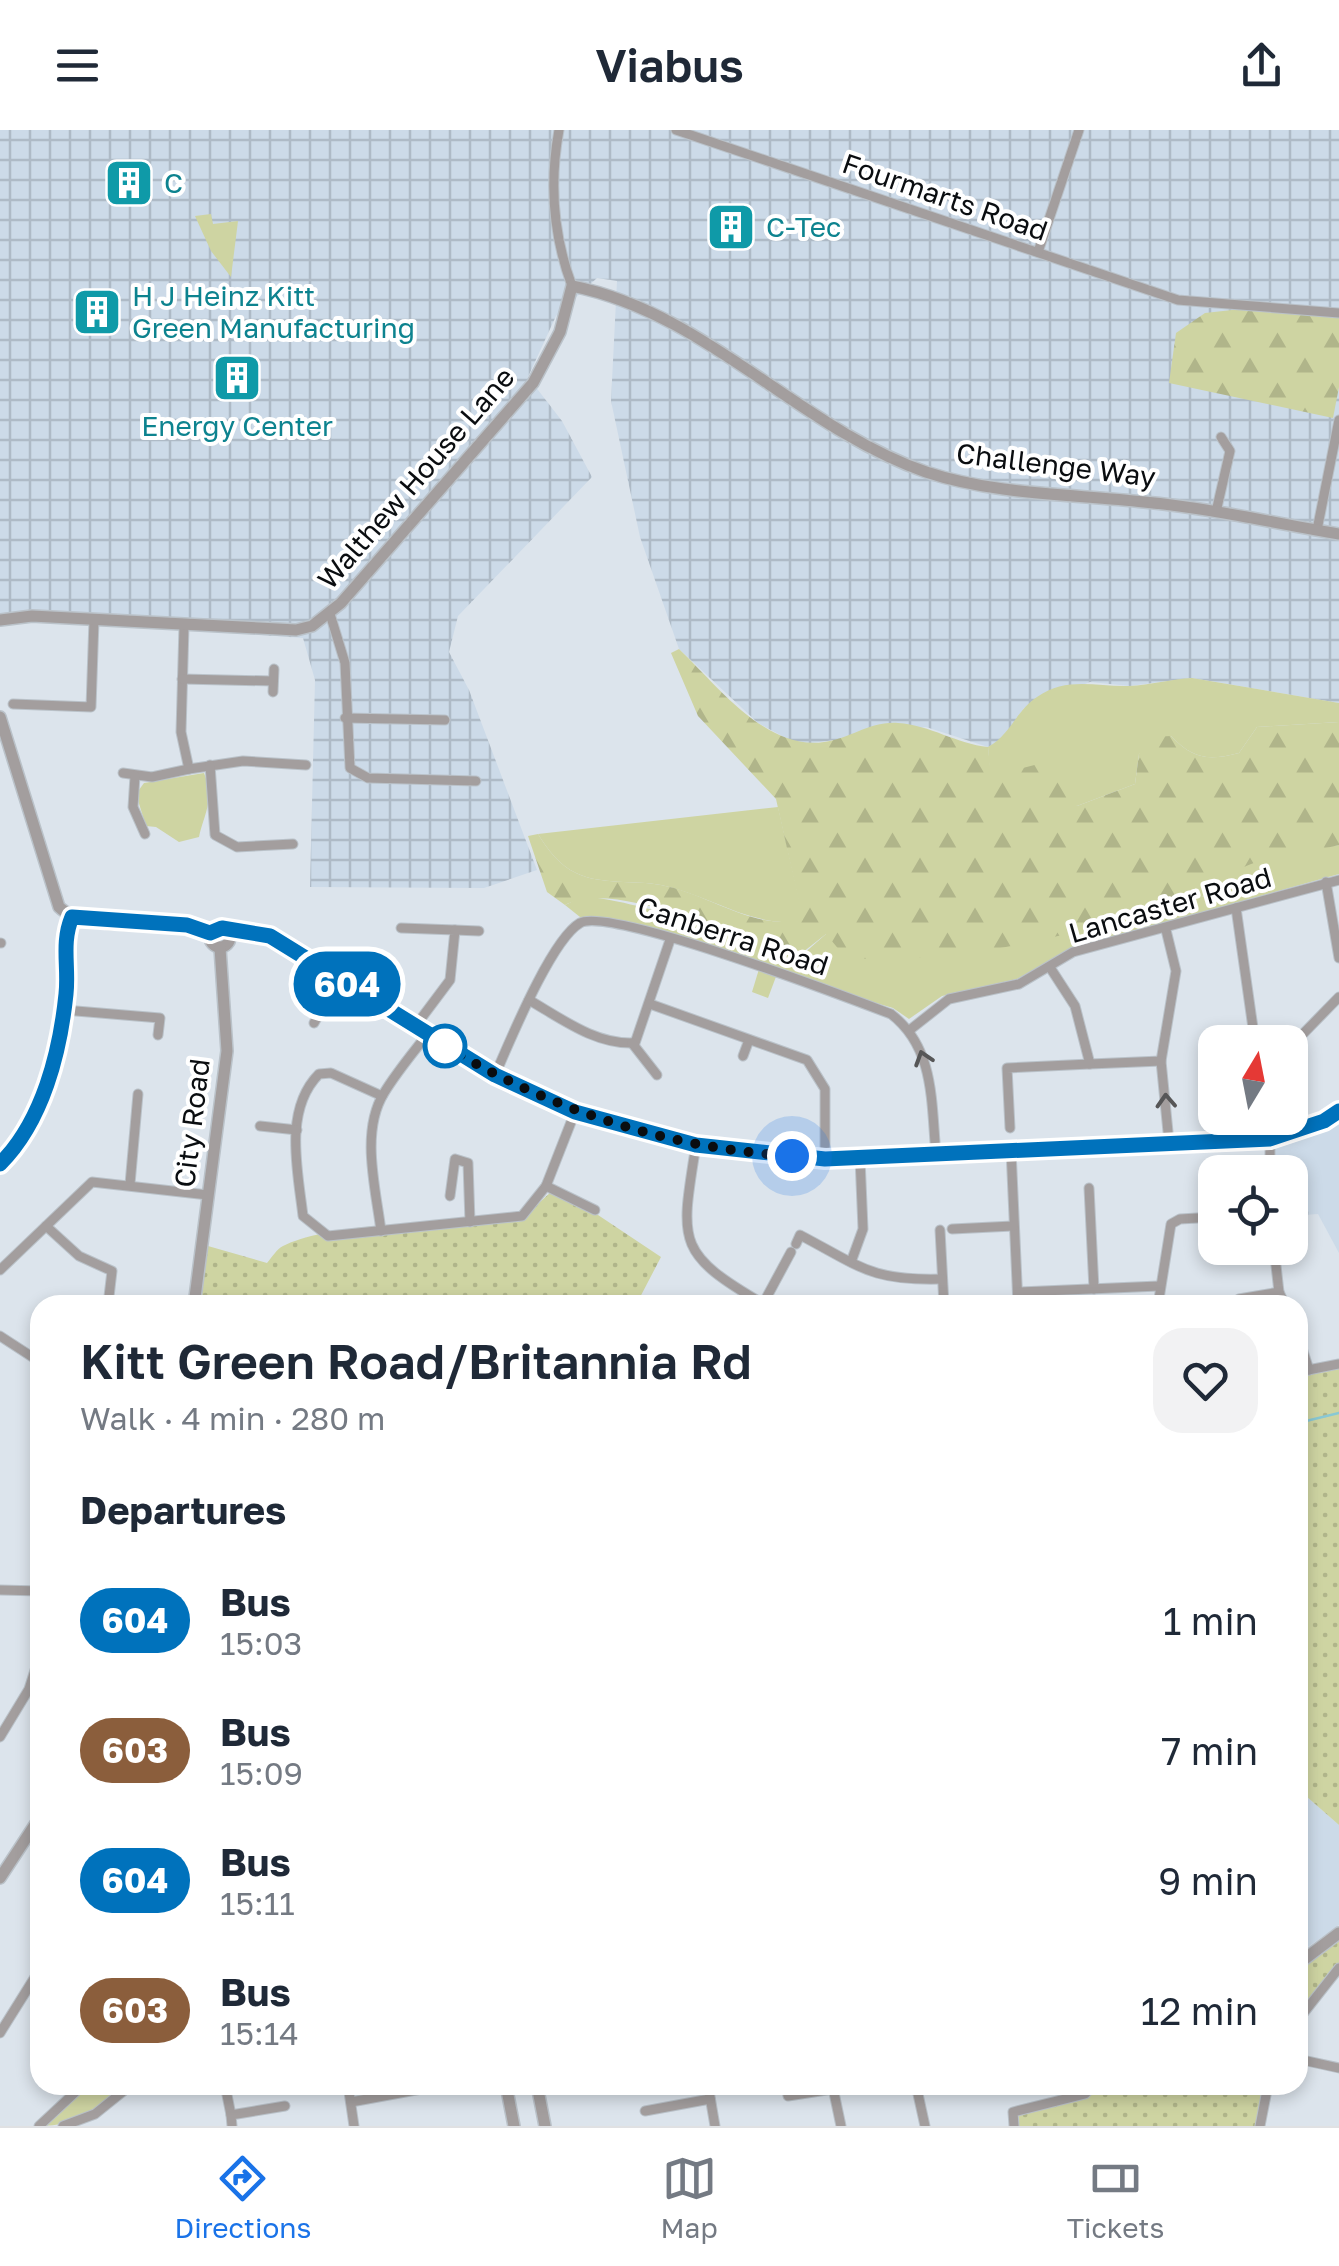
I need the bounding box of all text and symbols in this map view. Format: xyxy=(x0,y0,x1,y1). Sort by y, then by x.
icon: menu xyxy=(50,38,105,93)
text: Viabus xyxy=(595,38,744,92)
icon: share xyxy=(1234,38,1289,93)
street label: Fourmarts Road xyxy=(838,146,1052,247)
building icon: C xyxy=(103,157,155,209)
place label: C xyxy=(164,166,183,199)
building icon: C-Tec xyxy=(705,201,757,253)
place label: C-Tec xyxy=(766,210,841,243)
place label: H J Heinz Kitt Green Manufacturing xyxy=(132,279,415,344)
building icon: H J Heinz Kitt Green Manufacturing xyxy=(71,286,123,338)
building icon: Energy Center xyxy=(211,352,263,404)
street label: Walthew House Lane xyxy=(310,360,521,595)
place label: Energy Center xyxy=(141,409,333,442)
street label: Challenge Way xyxy=(955,436,1158,493)
street label: Lancaster Road xyxy=(1065,860,1275,949)
street label: Canberra Road xyxy=(634,889,833,982)
line badge: 604 xyxy=(290,952,404,1016)
text: 604 xyxy=(314,963,380,1005)
unlabelled marker xyxy=(424,1025,466,1067)
north arrow xyxy=(1198,1025,1308,1135)
map controls xyxy=(1198,1025,1308,1265)
one-way arrow xyxy=(914,1050,934,1068)
street label: City Road xyxy=(167,1057,216,1189)
one-way arrow xyxy=(1156,1093,1177,1109)
your location xyxy=(767,1131,817,1181)
button: locate xyxy=(1198,1155,1308,1265)
button: heart xyxy=(1153,1328,1258,1433)
text: Kitt Green Road/Britannia Rd xyxy=(80,1332,752,1390)
text: Walk · 4 min · 280 m xyxy=(80,1399,385,1437)
text: Departures xyxy=(80,1487,286,1532)
text: Bus xyxy=(220,1579,291,1624)
text: 1 min xyxy=(1163,1598,1258,1643)
text: 604 xyxy=(102,1599,168,1641)
text: 15:03 xyxy=(220,1624,302,1662)
text: Bus xyxy=(220,1709,291,1754)
text: 7 min xyxy=(1161,1728,1258,1773)
text: 603 xyxy=(102,1729,168,1771)
text: 15:09 xyxy=(220,1754,303,1792)
text: Bus xyxy=(220,1839,291,1884)
text: 9 min xyxy=(1158,1858,1258,1903)
text: 604 xyxy=(102,1859,168,1901)
text: 15:11 xyxy=(220,1884,295,1922)
text: Bus xyxy=(220,1969,291,2014)
text: 12 min xyxy=(1141,1988,1258,2033)
text: 603 xyxy=(102,1989,168,2031)
text: 15:14 xyxy=(220,2014,299,2052)
tab: Directions xyxy=(175,2151,311,2244)
tab: Map xyxy=(661,2151,718,2244)
tab: Tickets xyxy=(1067,2151,1164,2244)

